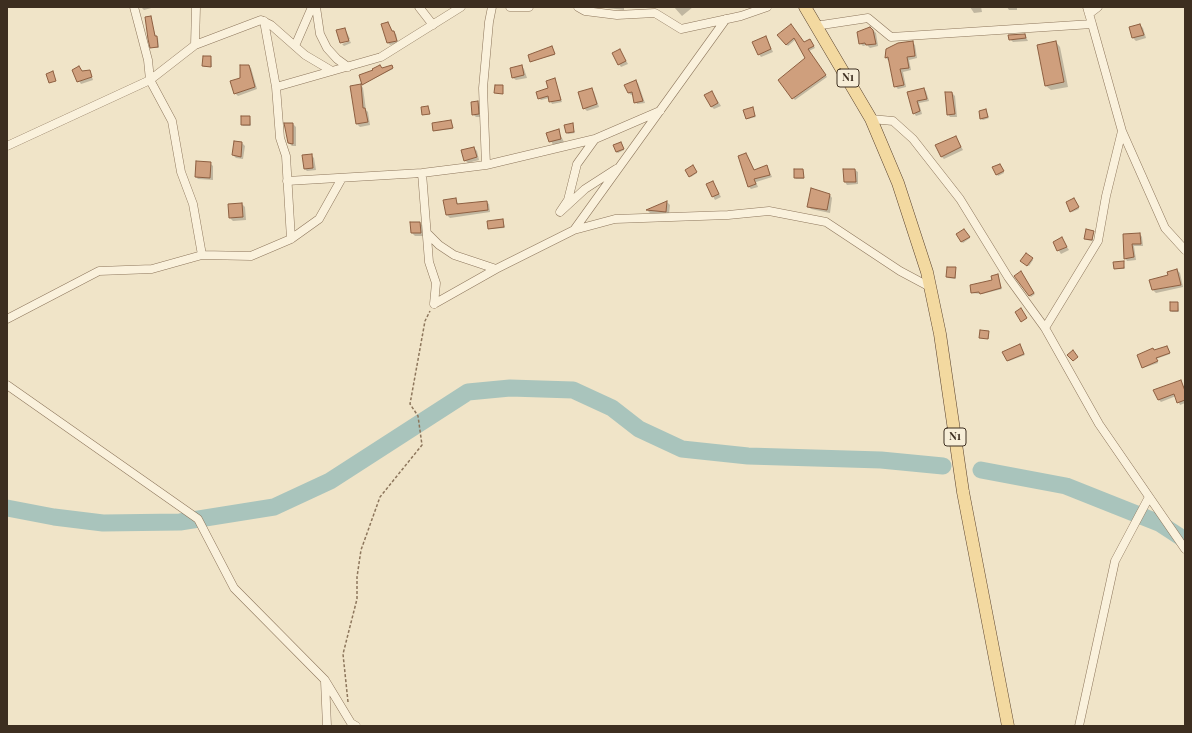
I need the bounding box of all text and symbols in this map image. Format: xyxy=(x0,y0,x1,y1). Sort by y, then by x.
road number: N1 xyxy=(837,69,859,87)
road number: N1 xyxy=(944,428,966,446)

